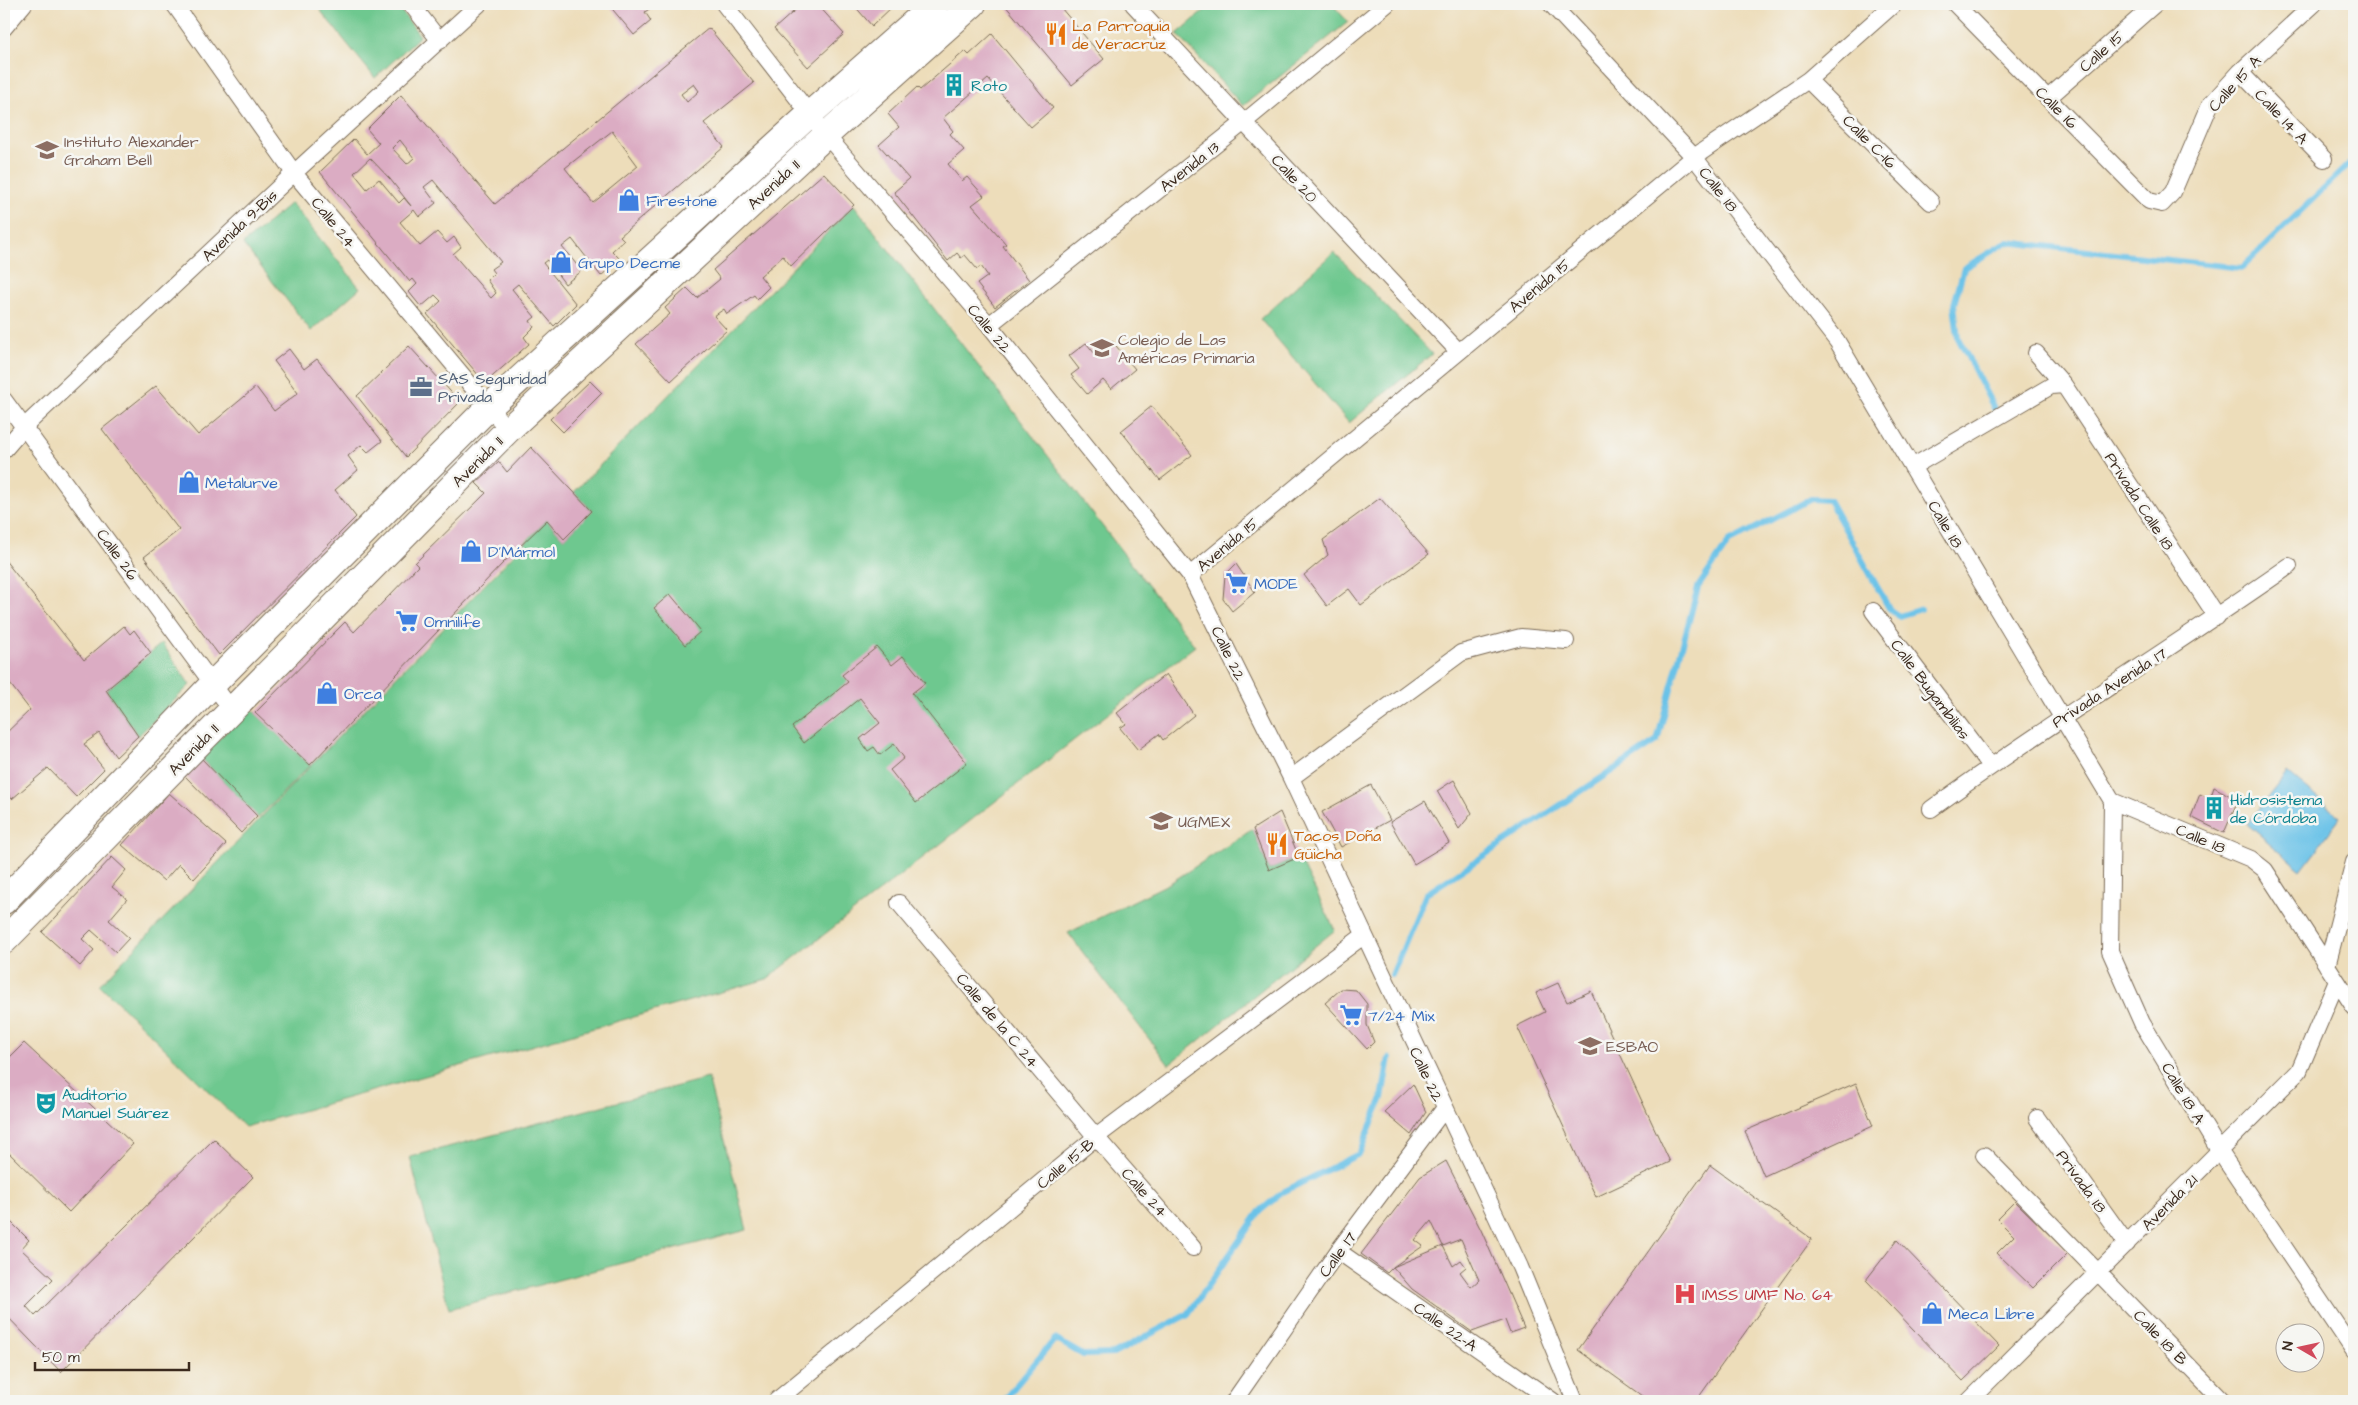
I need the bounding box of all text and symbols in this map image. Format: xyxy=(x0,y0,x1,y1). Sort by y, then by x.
place label: La Parroquia de Veracruz xyxy=(1072,15,1170,55)
restaurant icon: La Parroquia de Veracruz xyxy=(1043,21,1069,47)
street label: Calle 15 xyxy=(2074,26,2129,77)
street label: Calle 15 A xyxy=(2203,50,2266,117)
building icon: Roto xyxy=(941,72,967,98)
place label: Roto xyxy=(971,75,1007,97)
street label: Calle 16 xyxy=(2030,82,2082,134)
street label: Calle 14 A xyxy=(2249,84,2313,149)
street label: Calle C-16 xyxy=(1837,110,1901,174)
place label: Instituto Alexander Graham Bell xyxy=(64,131,199,171)
street label: Avenida 13 xyxy=(1155,136,1224,197)
school or university icon: Instituto Alexander Graham Bell xyxy=(34,137,60,163)
street label: Calle 20 xyxy=(1266,150,1322,208)
street label: Avenida 11 xyxy=(743,155,805,215)
street label: Calle 18 xyxy=(1694,162,1743,217)
street label: Avenida 9-Bis xyxy=(197,185,282,267)
shop icon: Firestone xyxy=(616,187,642,213)
place label: Firestone xyxy=(646,190,717,212)
street label: Calle 24 xyxy=(306,193,361,253)
shop icon: Grupo Decme xyxy=(548,249,574,275)
place label: Grupo Decme xyxy=(578,252,681,274)
street label: Avenida 15 xyxy=(1504,253,1575,318)
street label: Calle 22 xyxy=(962,299,1016,358)
place label: Colegio de Las Américas Primaria xyxy=(1118,329,1255,369)
school or university icon: Colegio de Las Américas Primaria xyxy=(1089,335,1115,361)
place label: SAS Seguridad Privada xyxy=(438,368,546,408)
office icon: SAS Seguridad Privada xyxy=(408,374,434,400)
street label: Avenida 11 xyxy=(447,431,508,492)
street label: Privada Calle 18 xyxy=(2099,448,2179,555)
shop icon: Metalurve xyxy=(176,469,202,495)
place label: Metalurve xyxy=(205,472,278,494)
street label: Calle 18 xyxy=(1922,497,1968,552)
street label: Avenida 15 xyxy=(1192,512,1263,577)
street label: Calle 26 xyxy=(91,524,143,585)
shop icon: D'Mármol xyxy=(458,538,484,564)
place label: D'Mármol xyxy=(488,541,555,563)
supermarket icon: MODE xyxy=(1224,570,1250,596)
place label: MODE xyxy=(1254,573,1298,595)
supermarket icon: Omnilife xyxy=(394,608,420,634)
place label: Omnilife xyxy=(424,611,481,633)
street label: Calle 22 xyxy=(1206,623,1251,684)
street label: Calle Bugambilias xyxy=(1884,635,1975,745)
street label: Privada Avenida 17 xyxy=(2048,642,2171,733)
shop icon: Orca xyxy=(314,680,340,706)
place label: Orca xyxy=(344,683,382,705)
street label: Avenida 11 xyxy=(163,719,224,781)
place label: Hidrosistema de Córdoba xyxy=(2230,789,2322,829)
building icon: Hidrosistema de Córdoba xyxy=(2201,795,2227,821)
school or university icon: UGMEX xyxy=(1148,808,1174,834)
place label: UGMEX xyxy=(1178,811,1231,833)
street label: Calle 18 xyxy=(2172,819,2229,859)
place label: Tacos Doña Güicha xyxy=(1294,825,1381,865)
restaurant icon: Tacos Doña Güicha xyxy=(1264,831,1290,857)
street label: Calle de la C 24 xyxy=(951,969,1044,1073)
supermarket icon: 7/24 Mix xyxy=(1338,1002,1364,1028)
place label: 7/24 Mix xyxy=(1368,1005,1435,1027)
school or university icon: ESBAO xyxy=(1577,1033,1603,1059)
place label: ESBAO xyxy=(1606,1036,1658,1058)
street label: Calle 22 xyxy=(1404,1044,1448,1105)
street label: Calle 18 A xyxy=(2156,1058,2210,1129)
place label: Auditorio Manuel Suárez xyxy=(62,1084,169,1124)
theatre icon: Auditorio Manuel Suárez xyxy=(33,1090,59,1116)
street label: Calle 15-B xyxy=(1032,1133,1100,1194)
street label: Privada 18 xyxy=(2051,1146,2112,1218)
street label: Calle 24 xyxy=(1116,1163,1172,1222)
street label: Avenida 21 xyxy=(2137,1170,2203,1236)
street label: Calle 17 xyxy=(1314,1227,1362,1282)
hospital icon: IMSS UMF No. 64 xyxy=(1672,1281,1698,1307)
place label: IMSS UMF No. 64 xyxy=(1702,1284,1833,1306)
street label: Calle 22-A xyxy=(1409,1297,1482,1357)
shop icon: Meca Libre xyxy=(1919,1300,1945,1326)
place label: Meca Libre xyxy=(1948,1303,2035,1325)
street label: Calle 18 B xyxy=(2128,1305,2193,1371)
north arrow xyxy=(2276,1322,2326,1372)
scale bar xyxy=(35,1340,189,1372)
text: N xyxy=(2278,1340,2299,1352)
text: 50 m xyxy=(42,1347,80,1368)

